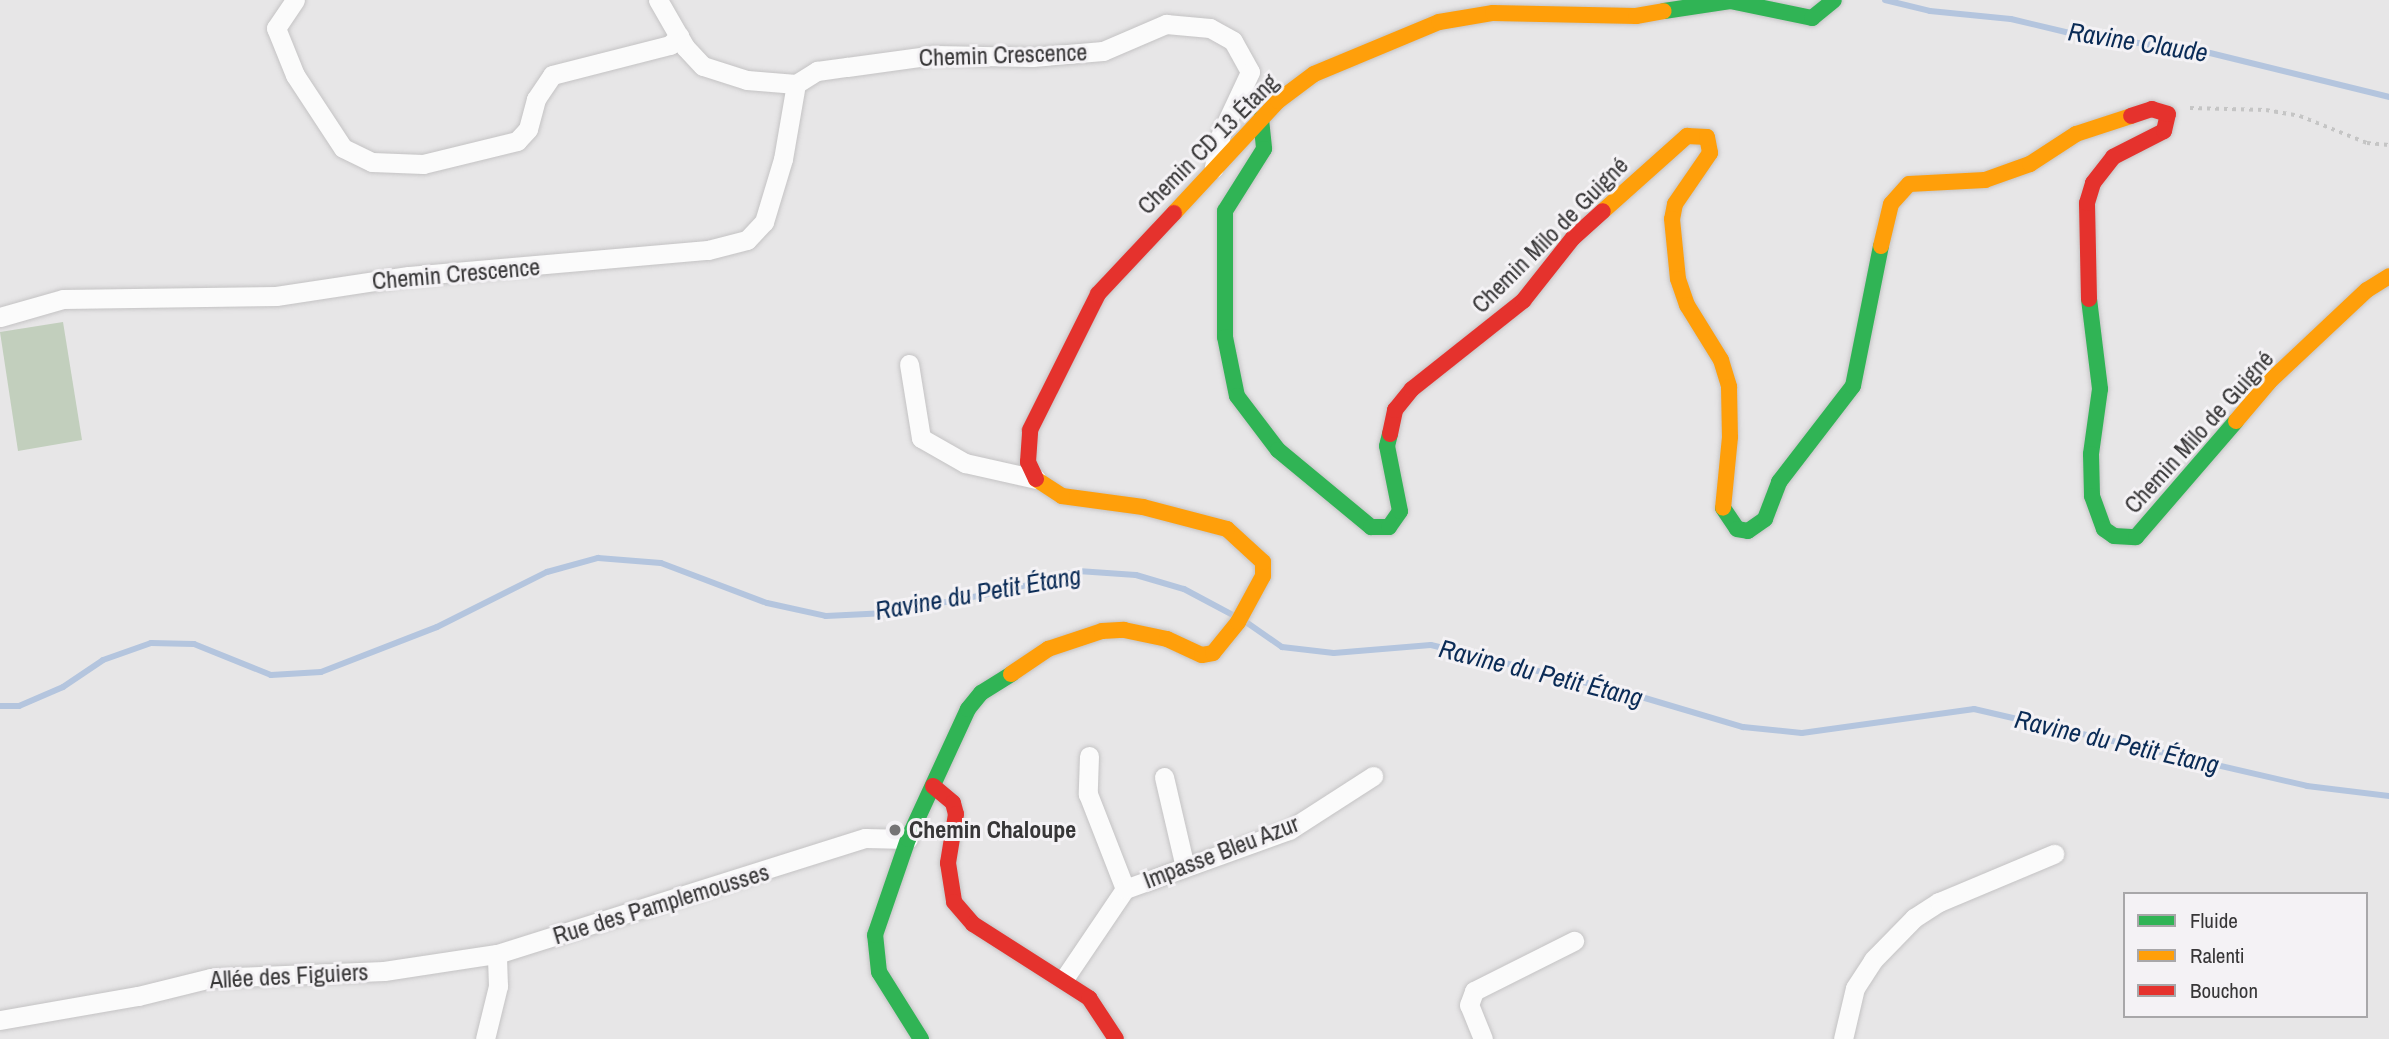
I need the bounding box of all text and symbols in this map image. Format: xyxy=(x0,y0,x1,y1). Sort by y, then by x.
water label: Ravine Claude xyxy=(2066,16,2210,68)
street label: Chemin Crescence xyxy=(918,38,1088,72)
street label: Chemin CD 13 Étang xyxy=(1132,68,1284,220)
street label: Chemin Milo de Guigné xyxy=(1466,151,1634,319)
street label: Chemin Crescence xyxy=(371,252,541,296)
street label: Chemin Milo de Guigné xyxy=(2118,345,2280,519)
water label: Ravine du Petit Étang xyxy=(873,560,1083,626)
water label: Ravine du Petit Étang xyxy=(1436,633,1646,713)
water label: Ravine du Petit Étang xyxy=(2012,703,2222,781)
street label: Impasse Bleu Azur xyxy=(1139,809,1303,895)
place label: Chemin Chaloupe xyxy=(909,816,1076,844)
marker: Chemin Chaloupe xyxy=(887,822,903,838)
street label: Rue des Pamplemousses xyxy=(550,857,772,951)
legend xyxy=(2123,892,2368,1018)
text: Fluide xyxy=(2190,906,2238,935)
text: Ralenti xyxy=(2190,941,2245,970)
street label: Allée des Figuiers xyxy=(209,957,369,995)
text: Bouchon xyxy=(2190,976,2258,1005)

